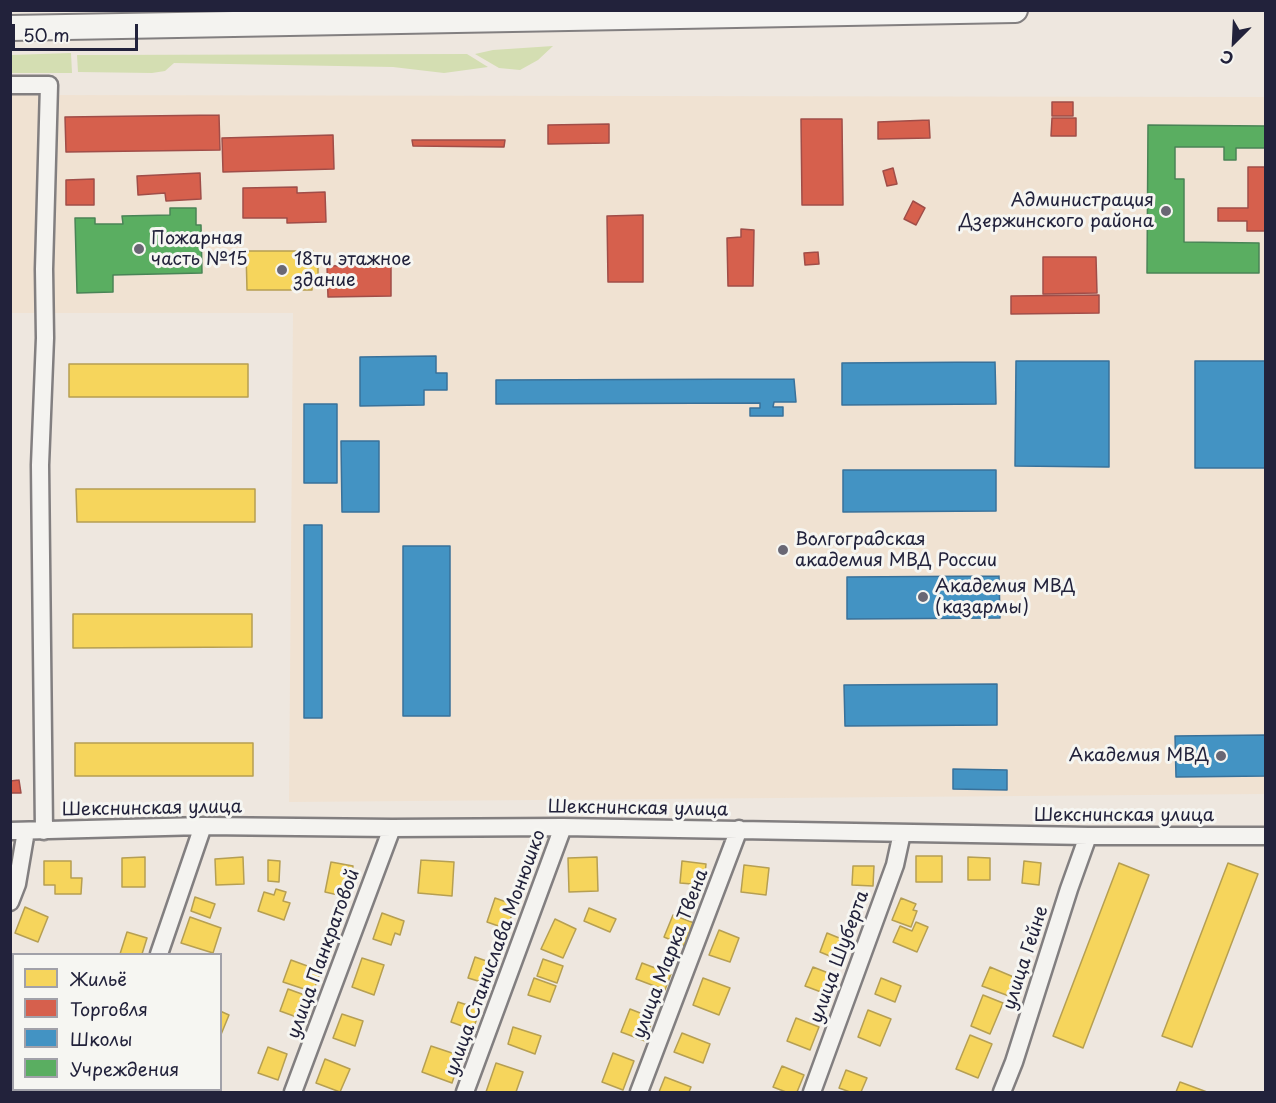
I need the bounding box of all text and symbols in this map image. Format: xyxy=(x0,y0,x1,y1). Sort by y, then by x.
scale bar xyxy=(15,12,141,50)
north arrow xyxy=(1204,12,1264,72)
text: 50 m xyxy=(23,21,70,48)
text: С xyxy=(1216,45,1237,72)
place label: Администрация Дзержинского района xyxy=(959,190,1154,232)
marker: Администрация Дзержинского района xyxy=(1159,204,1173,218)
place label: Пожарная часть №15 xyxy=(151,228,248,270)
marker: Пожарная часть №15 xyxy=(132,242,146,256)
place label: 18ти этажное здание xyxy=(294,249,411,292)
marker: 18ти этажное здание xyxy=(275,263,289,277)
place label: Волгоградская академия МВД России xyxy=(795,529,997,572)
marker: Волгоградская академия МВД России xyxy=(776,543,790,557)
place label: Академия МВД (казармы) xyxy=(935,576,1075,618)
marker: Академия МВД (казармы) xyxy=(916,590,930,604)
place label: Академия МВД xyxy=(1069,745,1209,767)
marker: Академия МВД xyxy=(1214,749,1228,763)
street label: Шекснинская улица xyxy=(62,797,242,821)
street label: Шекснинская улица xyxy=(548,797,728,821)
street label: Шекснинская улица xyxy=(1034,805,1214,827)
street label: улица Станислава Монюшко xyxy=(441,827,551,1079)
street label: улица Панкратовой xyxy=(283,866,365,1042)
street label: улица Марка Твена xyxy=(629,866,713,1042)
street label: улица Шуберта xyxy=(806,888,874,1026)
street label: улица Гейне xyxy=(999,903,1053,1013)
legend xyxy=(12,953,222,1091)
text: Жильё xyxy=(70,965,127,992)
text: Торговля xyxy=(70,995,148,1022)
text: Школы xyxy=(70,1025,133,1052)
text: Учреждения xyxy=(70,1055,179,1082)

